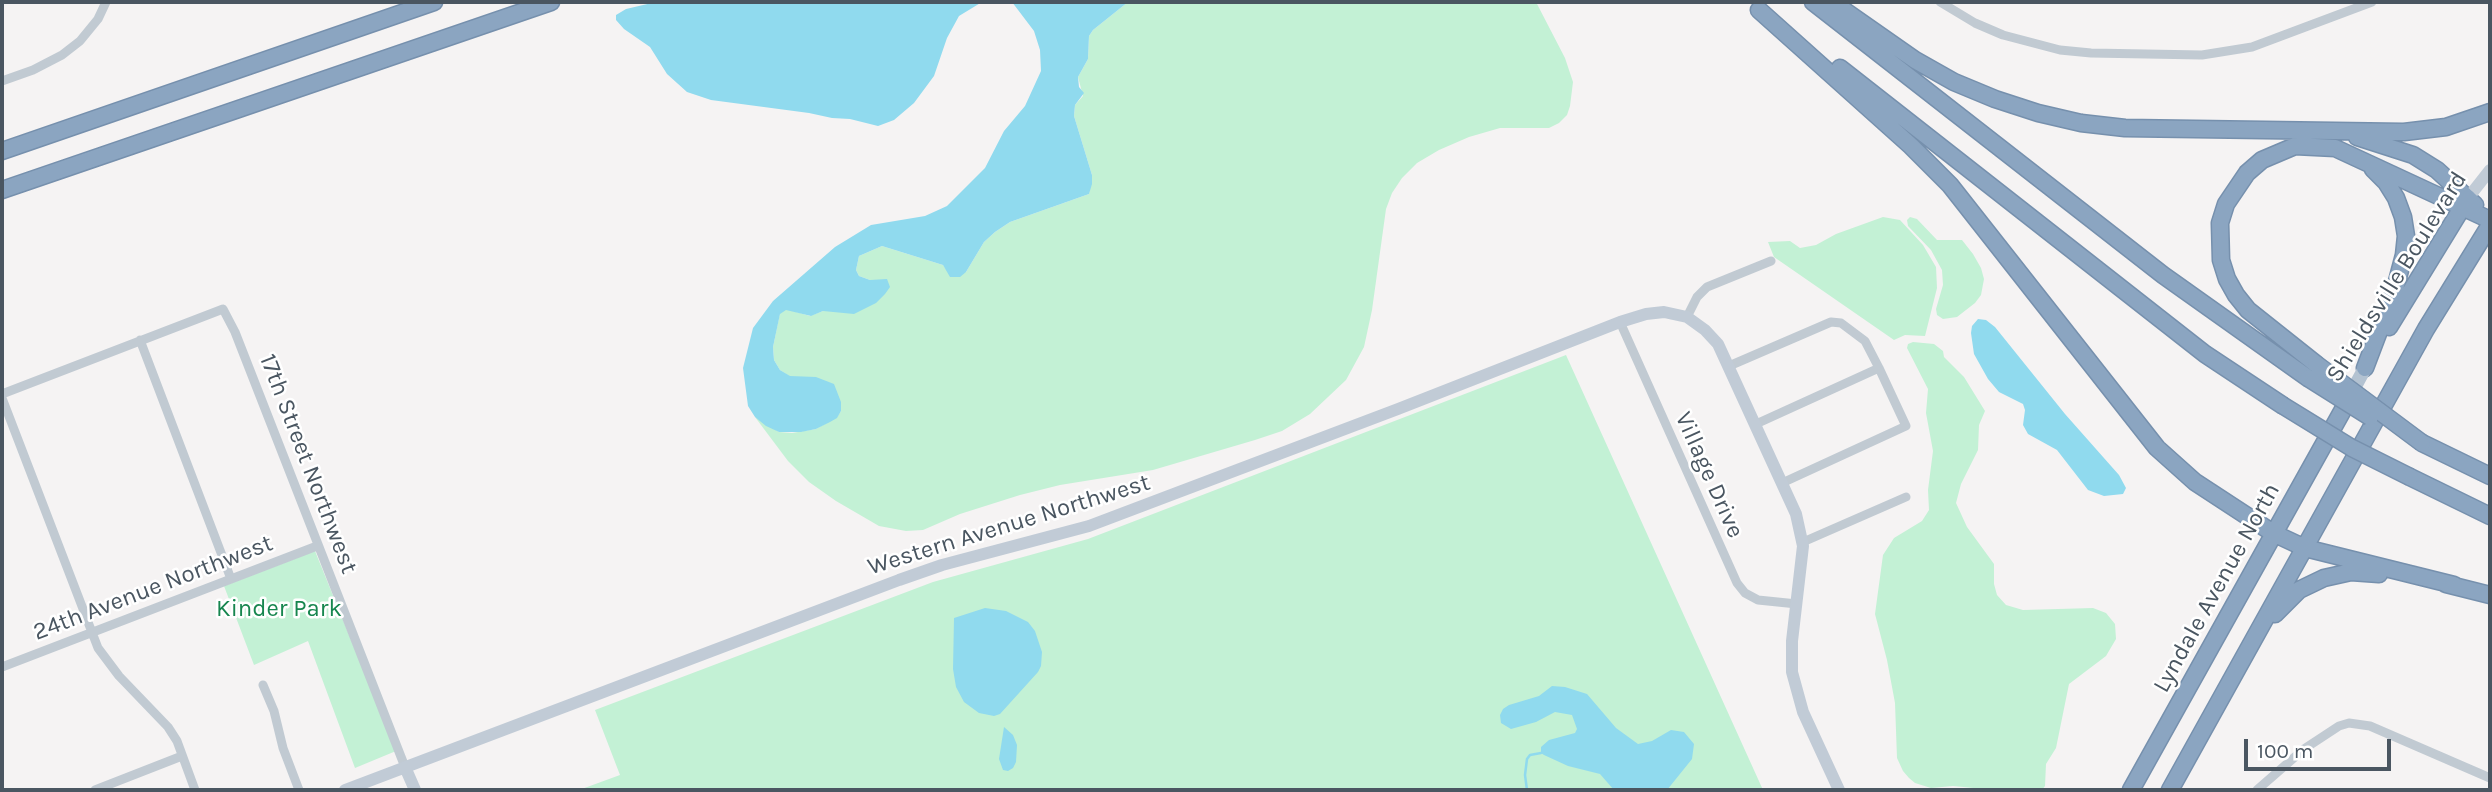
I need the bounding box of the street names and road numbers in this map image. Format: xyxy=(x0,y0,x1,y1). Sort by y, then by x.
street label: Shieldsville Boulevard xyxy=(2321,167,2473,387)
street label: 17th Street Northwest xyxy=(253,350,363,578)
street label: Village Drive xyxy=(1668,408,1750,542)
street label: Western Avenue Northwest xyxy=(864,468,1154,582)
street label: Lyndale Avenue North xyxy=(2147,478,2287,698)
street label: 24th Avenue Northwest xyxy=(29,529,277,647)

